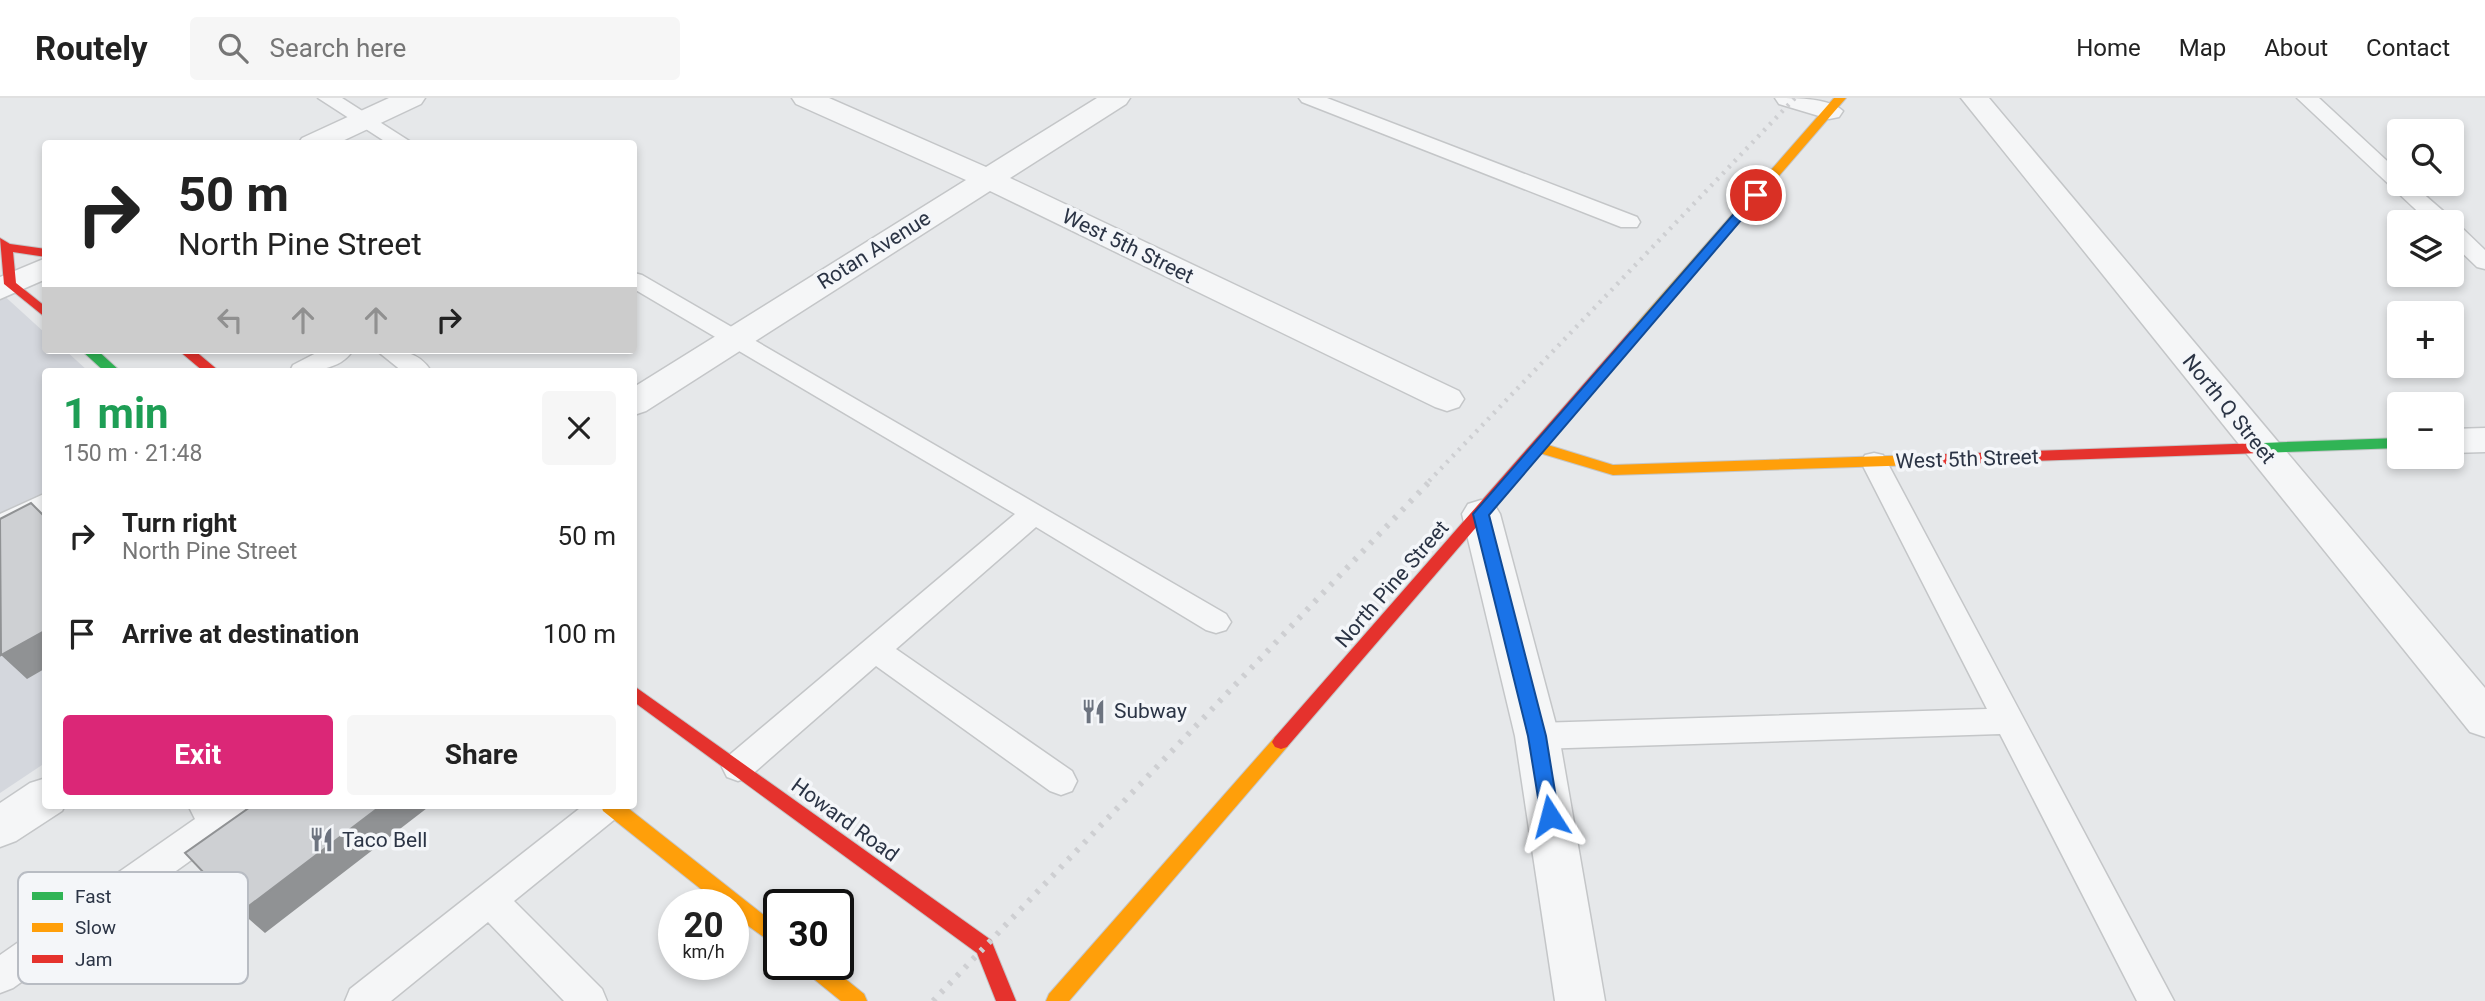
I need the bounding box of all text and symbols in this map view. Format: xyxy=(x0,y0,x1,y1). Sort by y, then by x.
search box xyxy=(190,17,680,80)
text: Routely xyxy=(35,29,148,68)
icon: search xyxy=(214,29,252,67)
text: Search here xyxy=(270,33,406,63)
text: Home xyxy=(2076,34,2141,62)
text: Map xyxy=(2179,34,2226,62)
text: About xyxy=(2264,34,2328,62)
text: Contact xyxy=(2366,34,2450,62)
map controls xyxy=(2387,119,2464,469)
button: search xyxy=(2387,119,2464,196)
pin xyxy=(1726,165,1786,225)
text: 50 m xyxy=(178,166,289,223)
icon: right xyxy=(63,168,154,259)
icon: arrive xyxy=(1737,176,1775,214)
street label: West 5th Street xyxy=(1058,204,1198,288)
street label: Rotan Avenue xyxy=(813,206,935,294)
button: layers xyxy=(2387,210,2464,287)
text: North Pine Street xyxy=(178,225,422,263)
icon: left xyxy=(211,301,249,339)
icon: ahead xyxy=(284,301,322,339)
icon: ahead xyxy=(357,301,395,339)
icon: right xyxy=(430,301,468,339)
button: + xyxy=(2387,301,2464,378)
street label: North Q Street xyxy=(2178,350,2280,468)
text: 1 min xyxy=(63,389,169,438)
button: close xyxy=(542,391,616,465)
button: − xyxy=(2387,392,2464,469)
text: 150 m · 21:48 xyxy=(63,440,202,467)
street label: West 5th Street xyxy=(1895,445,2039,473)
text: Turn right xyxy=(122,508,237,538)
street label: North Pine Street xyxy=(1330,516,1454,652)
icon: right xyxy=(63,517,101,555)
text: 50 m xyxy=(558,521,616,551)
text: North Pine Street xyxy=(122,538,297,565)
icon: arrive xyxy=(63,615,101,653)
text: Arrive at destination xyxy=(122,619,359,649)
text: 100 m xyxy=(543,619,616,649)
restaurant icon: Subway xyxy=(1080,697,1108,725)
place label: Subway xyxy=(1114,699,1187,723)
button: Exit xyxy=(63,715,333,795)
button: Share xyxy=(347,715,616,795)
street label: Howard Road xyxy=(787,773,903,867)
position arrow xyxy=(1513,779,1587,853)
restaurant icon: Taco Bell xyxy=(308,826,336,854)
place label: Taco Bell xyxy=(342,828,427,852)
legend xyxy=(18,872,248,984)
text: Fast xyxy=(75,885,112,908)
speed limit sign: 30 xyxy=(763,889,854,980)
text: 20 xyxy=(683,905,724,946)
text: Slow xyxy=(75,916,116,939)
text: km/h xyxy=(682,941,725,962)
text: Jam xyxy=(75,948,112,971)

